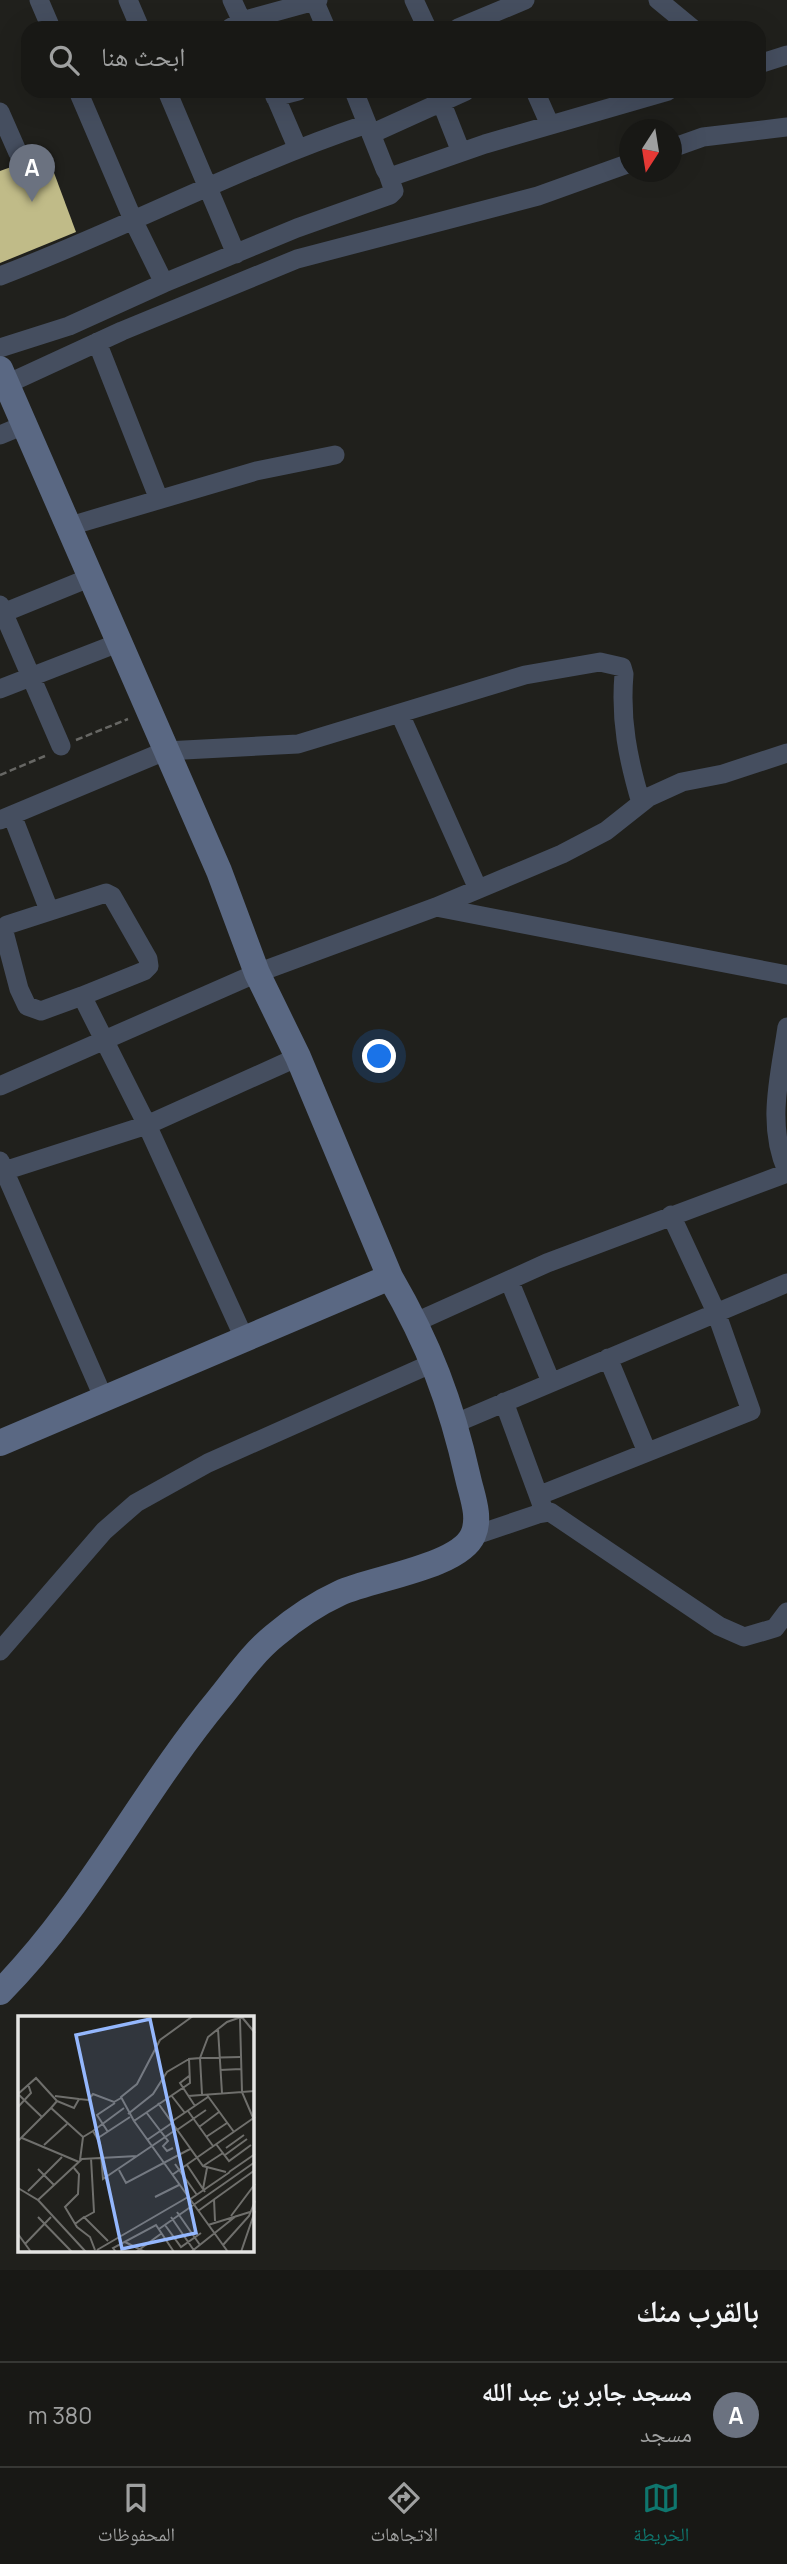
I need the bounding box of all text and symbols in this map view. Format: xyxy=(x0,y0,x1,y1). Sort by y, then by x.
search box xyxy=(21,21,766,98)
text: ابحث هنا xyxy=(101,38,185,74)
icon: search xyxy=(45,41,83,79)
north arrow xyxy=(619,119,682,182)
pin: A xyxy=(9,144,55,202)
your location xyxy=(362,1039,396,1073)
inset map xyxy=(18,2016,254,2252)
text: بالقرب منك xyxy=(636,2290,759,2331)
text: مسجد جابر بن عبد الله xyxy=(481,2373,692,2409)
text: 380 m xyxy=(28,2399,92,2431)
text: A xyxy=(728,2399,744,2431)
text: مسجد xyxy=(640,2417,692,2449)
tab: المحفوظات xyxy=(98,2479,175,2553)
tab: الاتجاهات xyxy=(370,2479,438,2553)
tab: الخريطة xyxy=(633,2479,689,2553)

